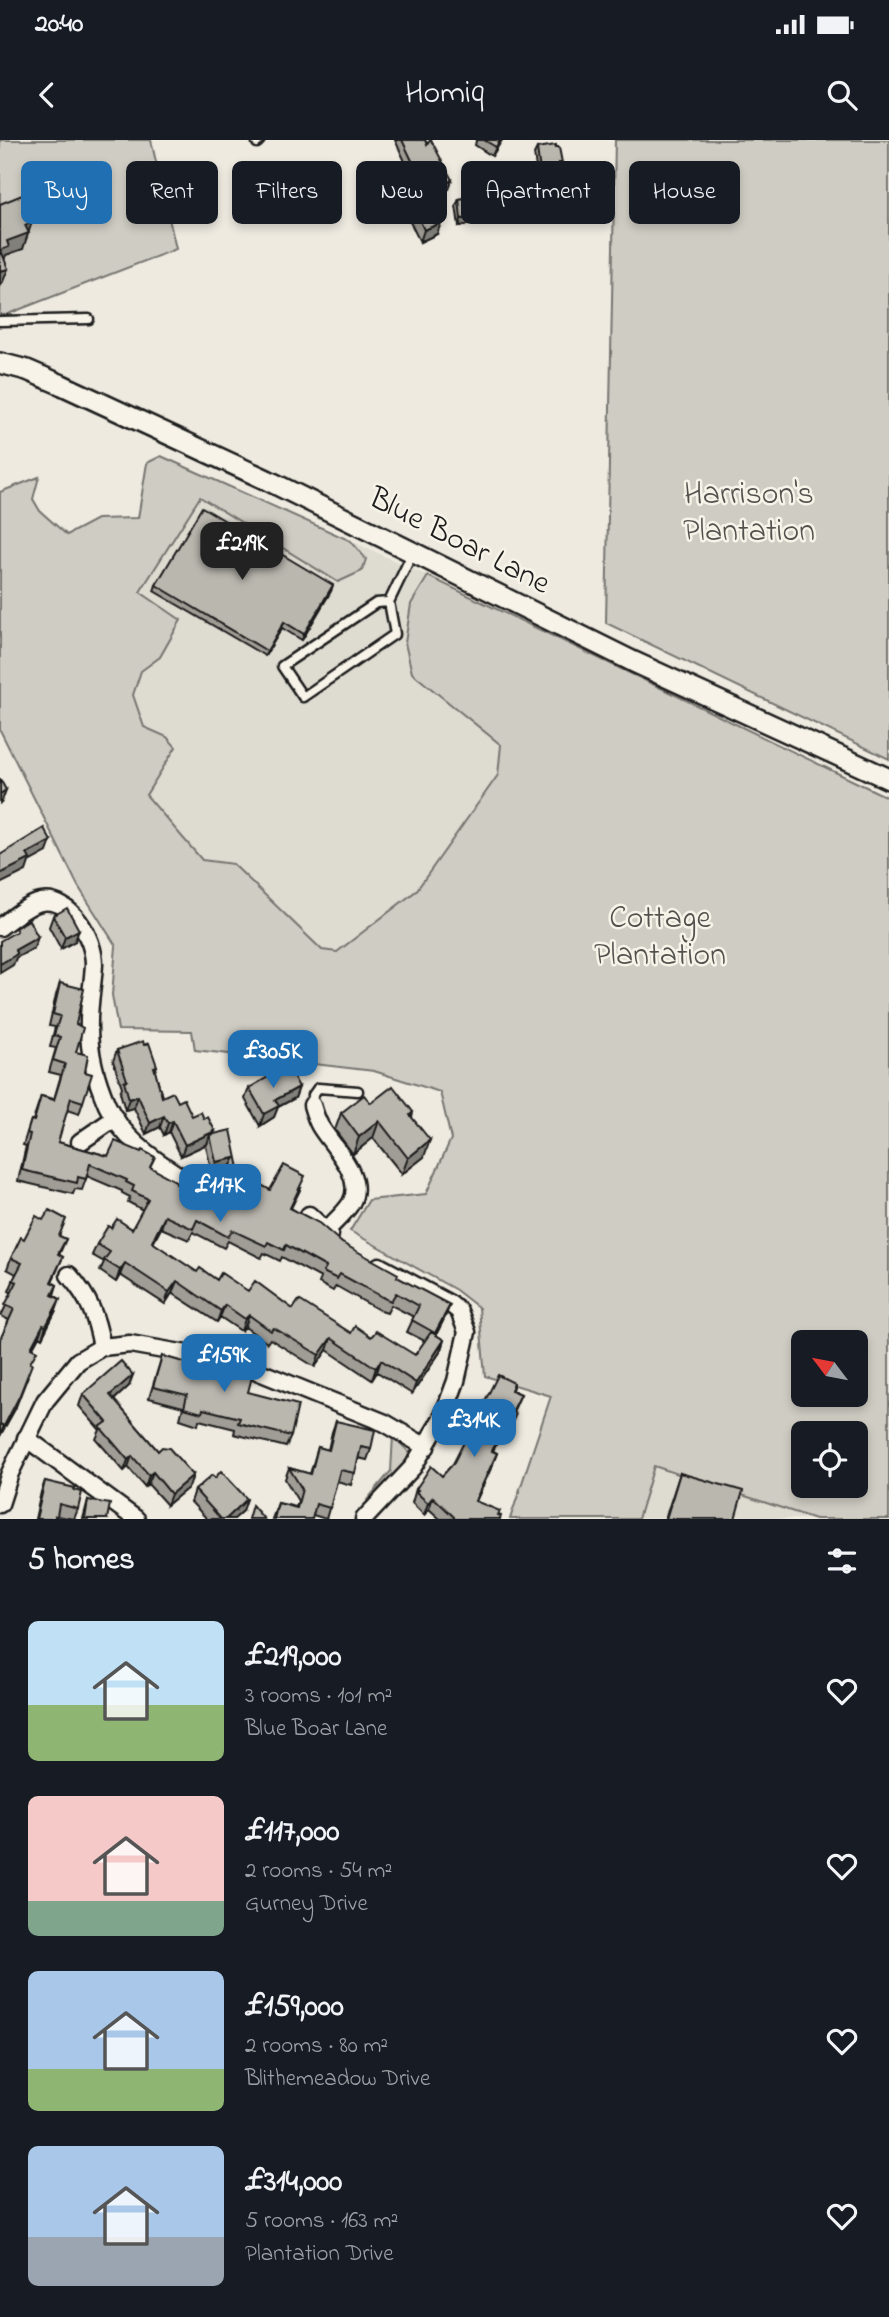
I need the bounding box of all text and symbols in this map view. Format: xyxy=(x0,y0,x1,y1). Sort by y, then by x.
text: 20:40 xyxy=(35,6,83,44)
text: Homiq xyxy=(405,71,484,118)
icon: back xyxy=(28,76,66,114)
icon: search xyxy=(823,76,861,114)
chip: Buy xyxy=(21,161,112,224)
chip: Rent xyxy=(126,161,218,224)
chip: Filters xyxy=(232,161,342,224)
chip: New xyxy=(356,161,447,224)
chip: Apartment xyxy=(461,161,615,224)
chip: House xyxy=(629,161,740,224)
park label: Harrison's Plantation xyxy=(683,472,815,556)
street label: Blue Boar Lane xyxy=(359,476,559,608)
pin: £219K xyxy=(193,522,291,582)
text: £219K xyxy=(216,528,268,561)
park label: Cottage Plantation xyxy=(594,896,726,980)
pin: £305K xyxy=(224,1030,322,1090)
text: £305K xyxy=(244,1036,302,1069)
pin: £117K xyxy=(171,1164,269,1224)
text: £117K xyxy=(195,1170,245,1203)
north arrow xyxy=(791,1330,868,1407)
map controls xyxy=(791,1330,868,1498)
pin: £159K xyxy=(175,1334,273,1394)
text: £159K xyxy=(197,1340,251,1373)
pin: £314K xyxy=(425,1400,523,1459)
text: £314K xyxy=(448,1405,500,1438)
button: locate xyxy=(791,1421,868,1498)
text: 5 homes xyxy=(28,1539,135,1583)
icon: filters xyxy=(823,1542,861,1580)
text: £219,000 xyxy=(245,1636,341,1680)
icon: home xyxy=(84,1649,168,1733)
icon: heart xyxy=(823,1672,861,1710)
text: 3 rooms · 101 m² xyxy=(245,1680,392,1713)
text: Blue Boar Lane xyxy=(245,1713,387,1746)
text: £117,000 xyxy=(245,1811,339,1855)
icon: home xyxy=(84,1824,168,1908)
icon: heart xyxy=(823,1847,861,1885)
text: 2 rooms · 54 m² xyxy=(245,1855,392,1888)
text: Gurney Drive xyxy=(245,1888,368,1921)
text: £159,000 xyxy=(245,1986,344,2030)
icon: home xyxy=(84,1999,168,2083)
icon: heart xyxy=(823,2022,861,2060)
text: 2 rooms · 80 m² xyxy=(245,2030,388,2063)
text: Blithemeadow Drive xyxy=(245,2063,430,2096)
text: £314,000 xyxy=(245,2161,342,2205)
icon: home xyxy=(84,2174,168,2258)
icon: heart xyxy=(823,2197,861,2235)
text: 5 rooms · 163 m² xyxy=(245,2205,398,2238)
text: Plantation Drive xyxy=(245,2238,394,2271)

